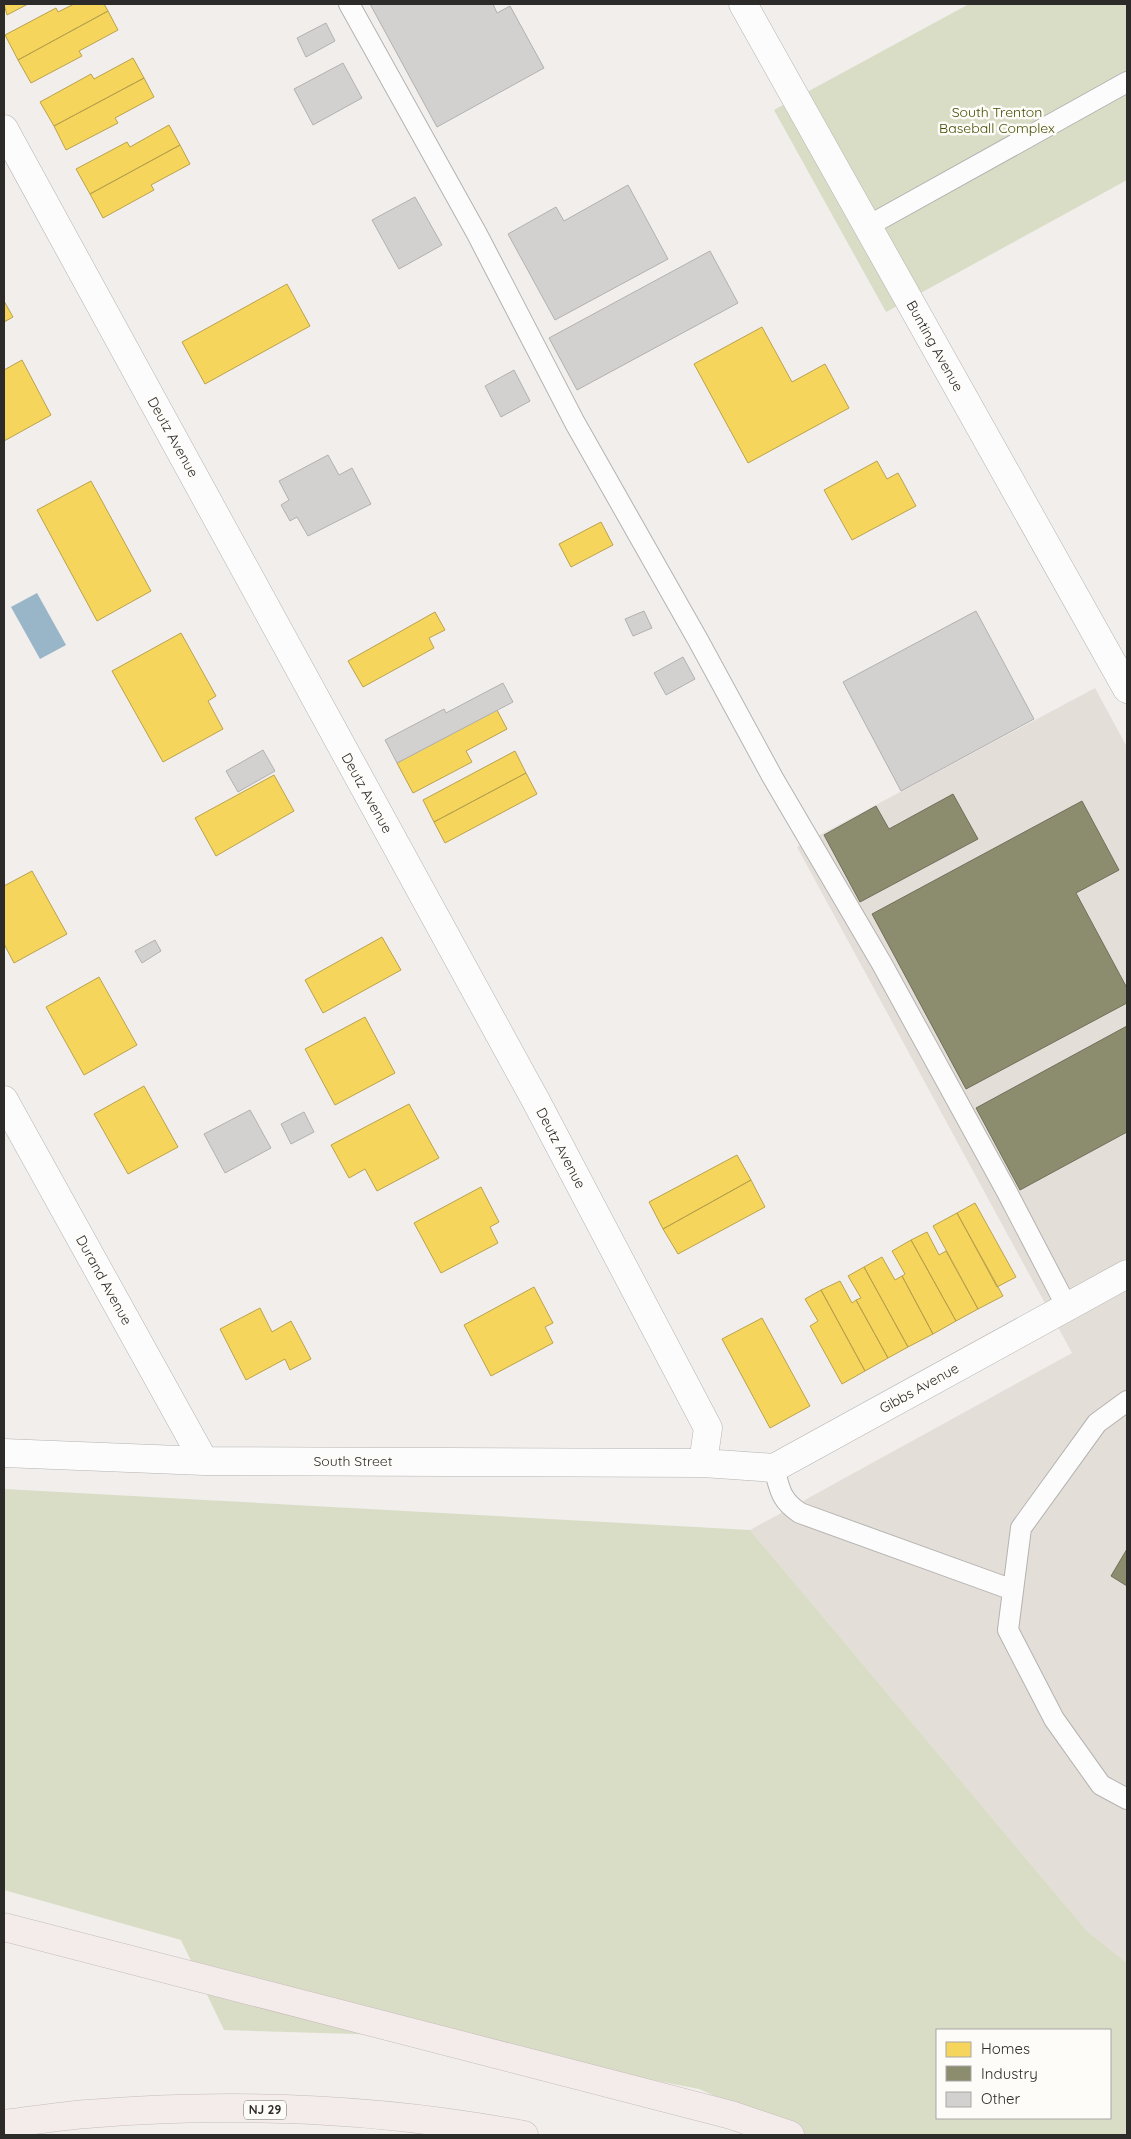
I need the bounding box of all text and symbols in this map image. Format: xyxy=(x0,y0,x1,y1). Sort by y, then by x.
park label: South Trenton Baseball Complex xyxy=(939,103,1055,137)
street label: Bunting Avenue xyxy=(903,297,968,395)
street label: Deutz Avenue xyxy=(144,394,203,480)
street label: Deutz Avenue xyxy=(338,750,397,836)
street label: Deutz Avenue xyxy=(532,1104,590,1192)
street label: Durand Avenue xyxy=(72,1232,136,1328)
street label: Gibbs Avenue xyxy=(876,1359,962,1417)
street label: South Street xyxy=(313,1452,393,1470)
legend xyxy=(936,2029,1111,2119)
text: Homes xyxy=(981,2039,1030,2058)
text: Industry xyxy=(981,2064,1038,2083)
text: Other xyxy=(981,2089,1021,2108)
road number: NJ 29 xyxy=(244,2100,286,2120)

